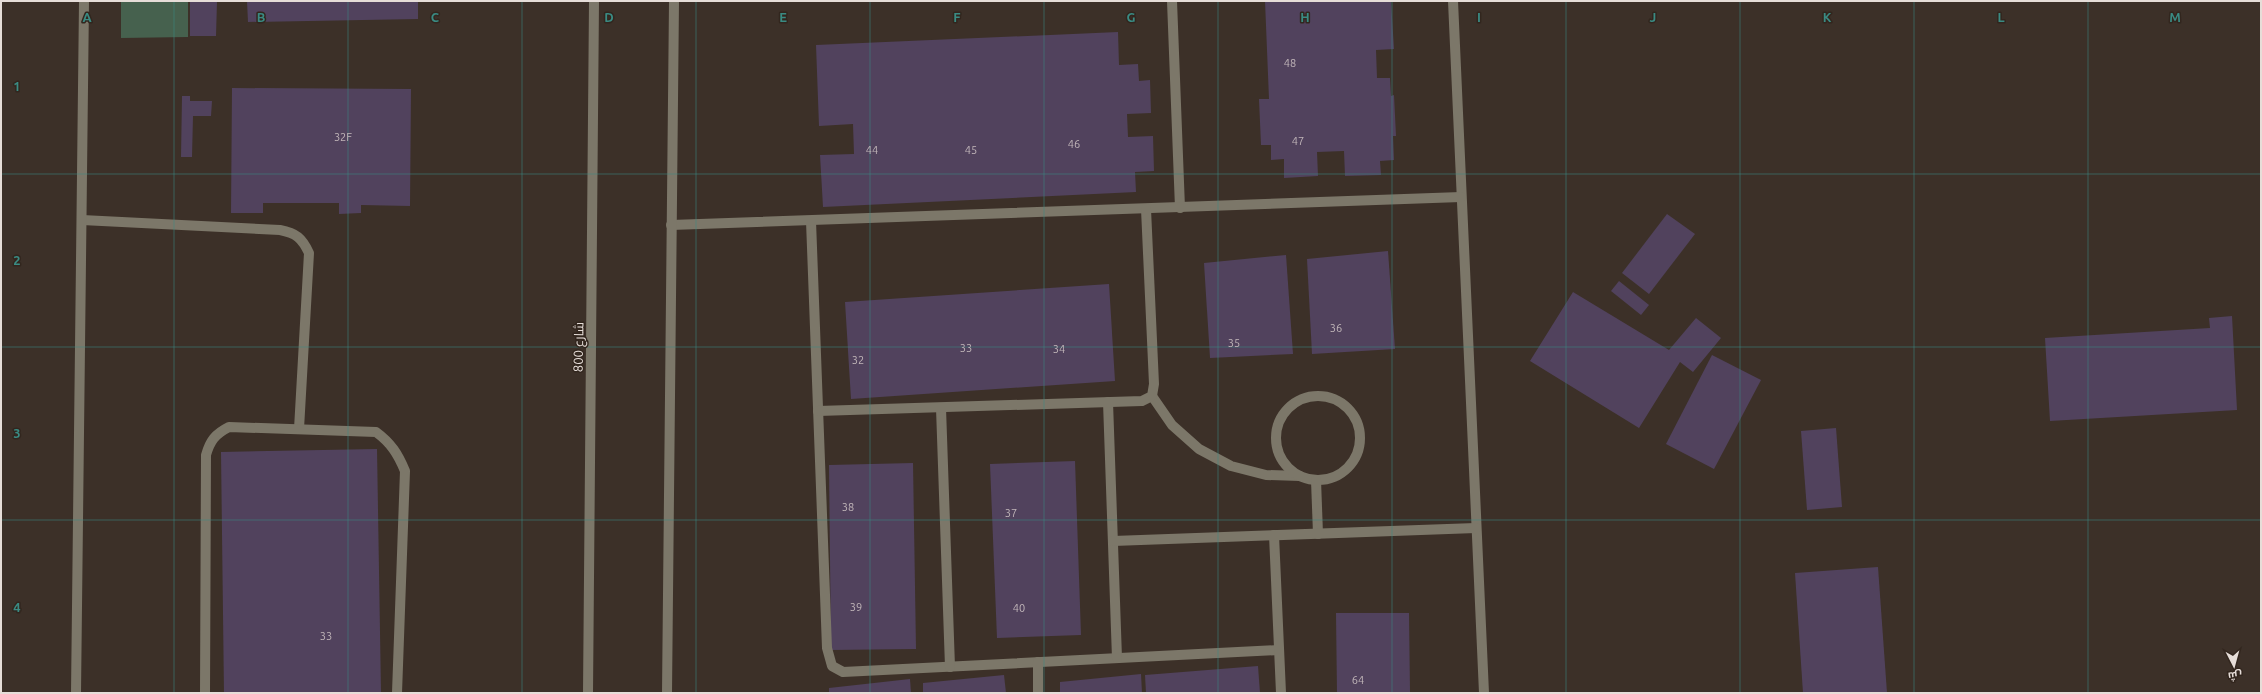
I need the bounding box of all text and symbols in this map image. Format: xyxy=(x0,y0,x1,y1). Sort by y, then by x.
text: A xyxy=(82,10,92,24)
text: B xyxy=(257,10,266,24)
text: C xyxy=(431,10,440,24)
text: D xyxy=(604,10,614,24)
text: E xyxy=(779,10,787,24)
text: F xyxy=(953,10,961,24)
text: G xyxy=(1127,10,1136,24)
text: H xyxy=(1300,10,1310,24)
text: I xyxy=(1477,10,1481,24)
text: J xyxy=(1650,10,1656,24)
text: K xyxy=(1823,10,1832,24)
text: L xyxy=(1997,10,2005,24)
text: M xyxy=(2169,10,2181,24)
house number: 48 xyxy=(1284,57,1296,69)
text: 1 xyxy=(13,79,21,93)
house number: 32F xyxy=(334,131,352,143)
house number: 47 xyxy=(1292,135,1304,147)
house number: 46 xyxy=(1068,138,1080,150)
house number: 44 xyxy=(866,144,878,156)
house number: 45 xyxy=(965,144,977,156)
text: 2 xyxy=(13,253,21,267)
street label: شارع 800 xyxy=(571,322,587,372)
house number: 36 xyxy=(1330,322,1342,334)
house number: 35 xyxy=(1228,337,1240,349)
house number: 33 xyxy=(960,342,972,354)
house number: 34 xyxy=(1053,343,1065,355)
house number: 32 xyxy=(852,354,864,366)
text: 3 xyxy=(13,426,21,440)
house number: 38 xyxy=(842,501,854,513)
house number: 37 xyxy=(1005,507,1017,519)
text: 4 xyxy=(13,600,21,614)
house number: 39 xyxy=(850,601,862,613)
house number: 40 xyxy=(1013,602,1025,614)
house number: 33 xyxy=(320,630,332,642)
north arrow xyxy=(2214,646,2254,686)
text: ش xyxy=(2227,668,2243,683)
house number: 64 xyxy=(1352,674,1364,686)

